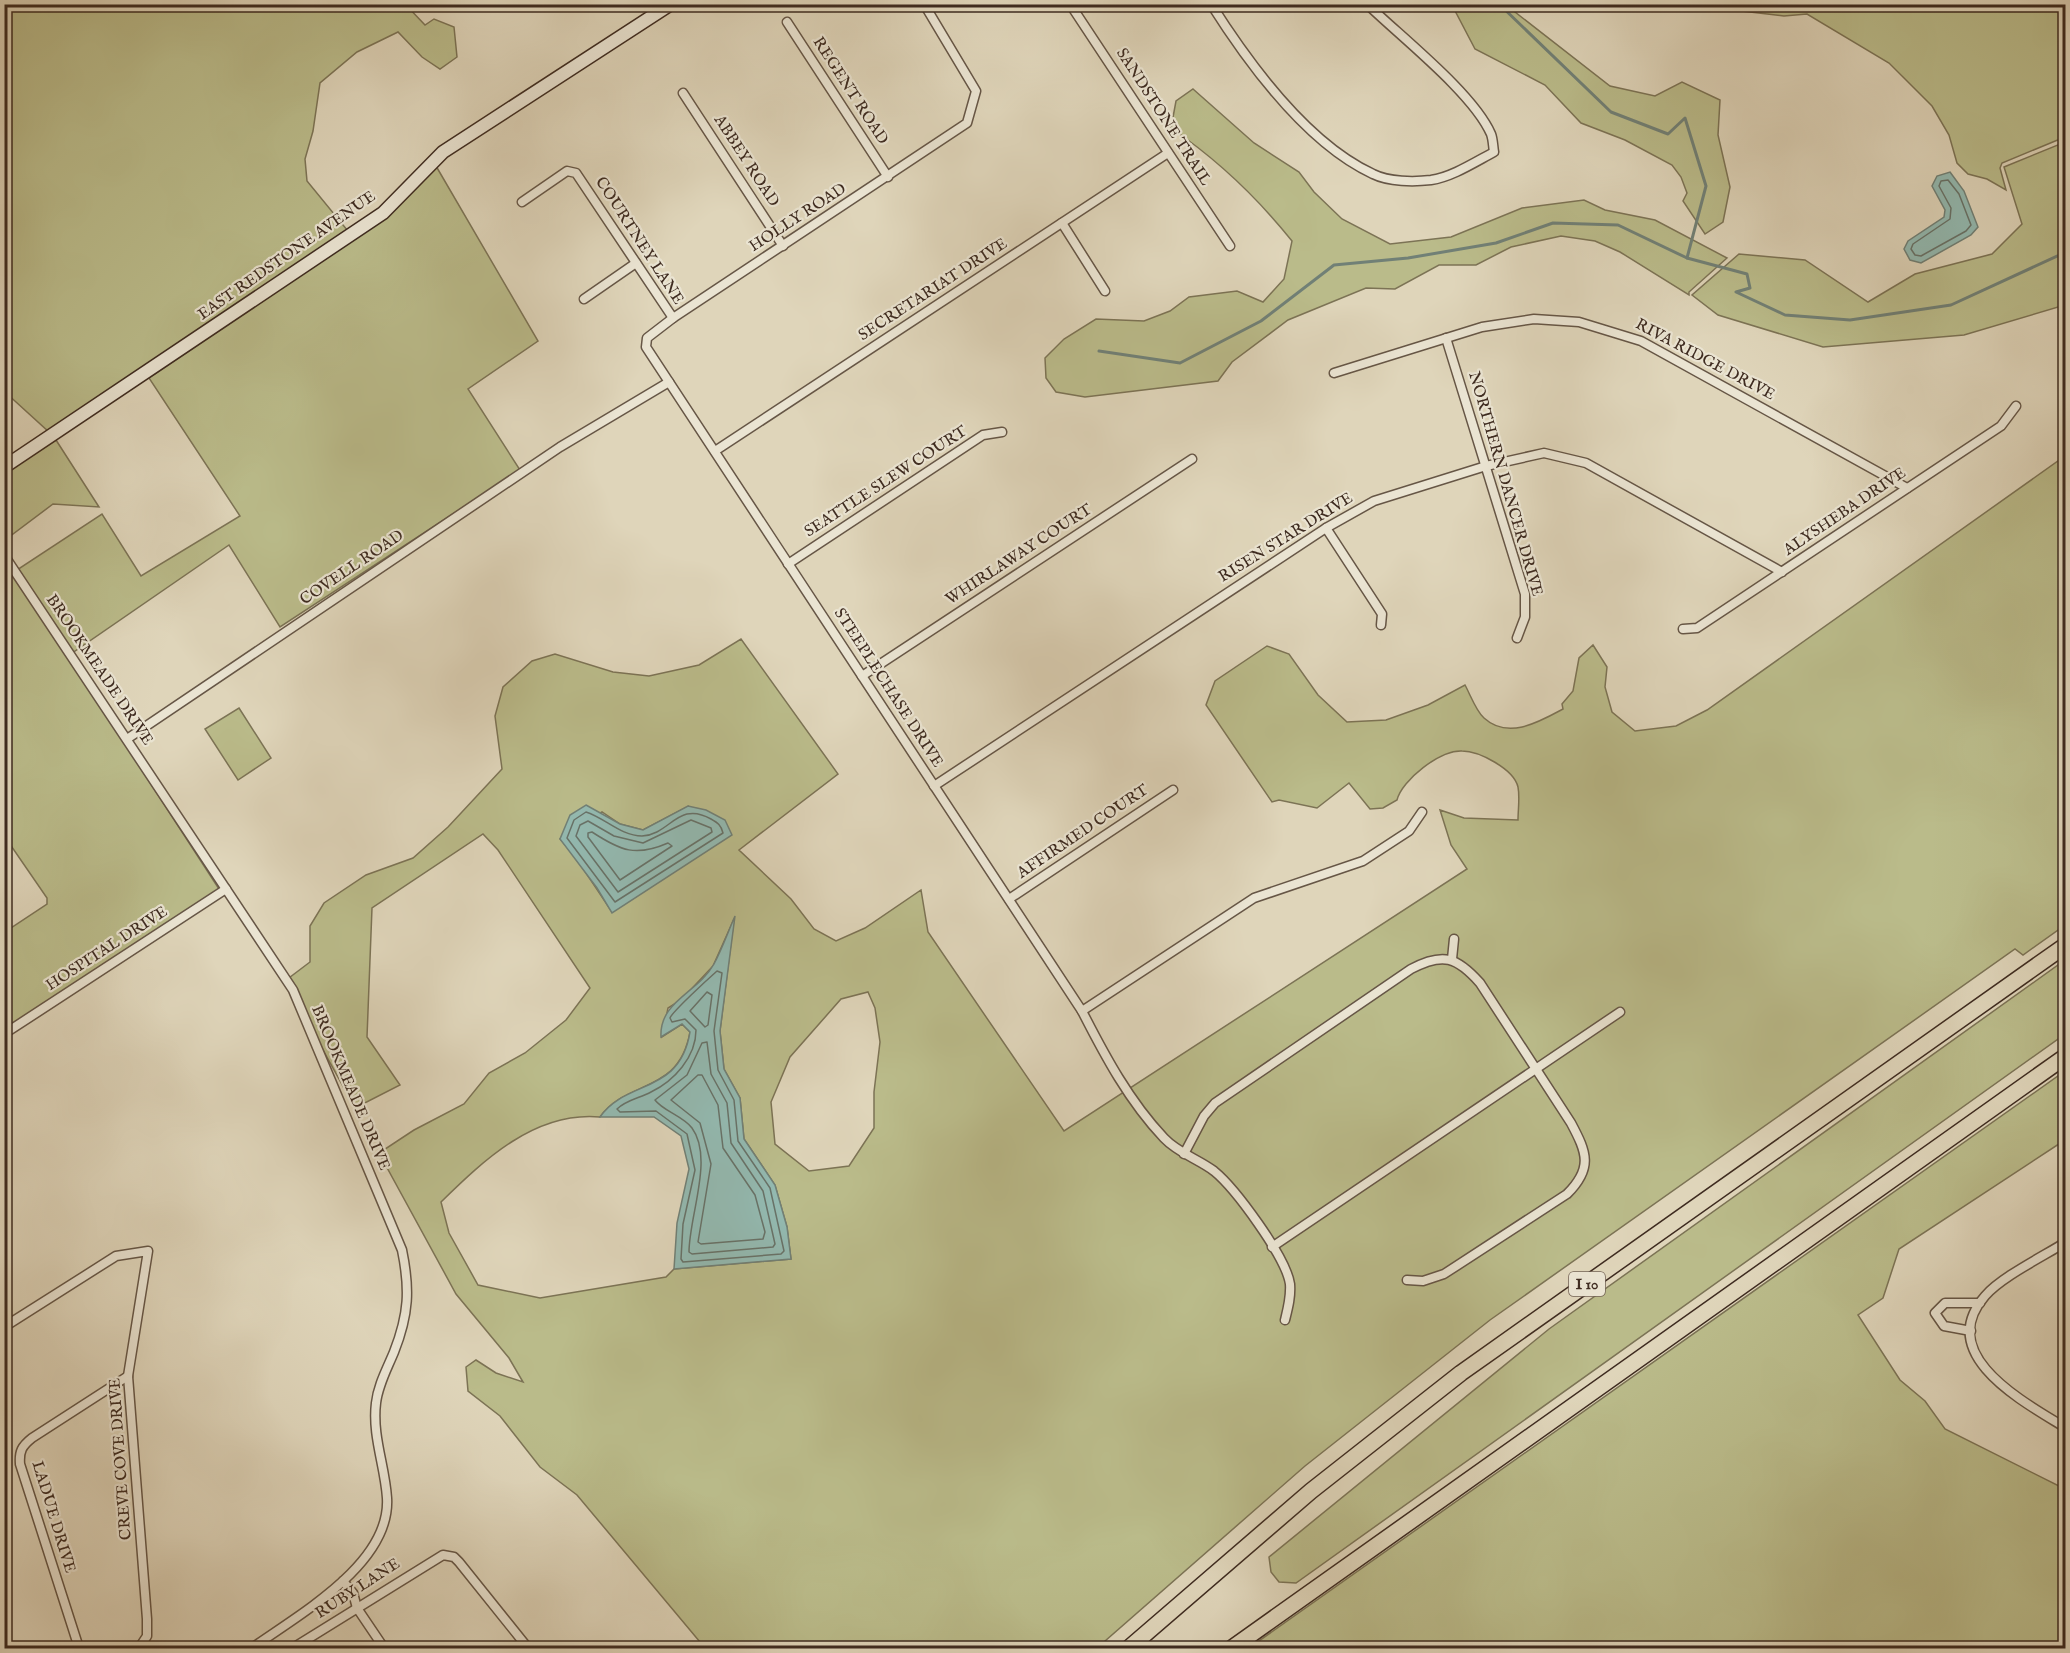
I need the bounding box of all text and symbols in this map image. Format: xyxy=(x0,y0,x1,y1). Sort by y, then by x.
street label: REGENT ROAD xyxy=(808,33,892,149)
street label: SANDSTONE TRAIL xyxy=(1111,45,1215,190)
street label: ABBEY ROAD xyxy=(708,110,783,211)
street label: COURTNEY LANE xyxy=(590,173,688,309)
street label: HOLLY ROAD xyxy=(746,179,850,257)
street label: EAST REDSTONE AVENUE xyxy=(194,187,380,325)
street label: SECRETARIAT DRIVE xyxy=(855,234,1011,346)
street label: RIVA RIDGE DRIVE xyxy=(1632,315,1778,405)
street label: NORTHERN DANCER DRIVE xyxy=(1463,369,1547,599)
street label: SEATTLE SLEW COURT xyxy=(801,422,971,542)
street label: ALYSHEBA DRIVE xyxy=(1779,464,1910,561)
street label: RISEN STAR DRIVE xyxy=(1215,489,1357,587)
street label: WHIRLAWAY COURT xyxy=(942,500,1096,610)
street label: COVELL ROAD xyxy=(296,526,408,610)
street label: BROOKMEADE DRIVE xyxy=(41,591,157,749)
street label: STEEPLECHASE DRIVE xyxy=(829,605,947,771)
street label: AFFIRMED COURT xyxy=(1013,780,1153,884)
street label: HOSPITAL DRIVE xyxy=(42,902,172,996)
street label: BROOKMEADE DRIVE xyxy=(306,1002,394,1174)
road number: I 10 xyxy=(1569,1272,1605,1296)
street label: CREVE COVE DRIVE xyxy=(105,1377,137,1541)
street label: LADUE DRIVE xyxy=(26,1459,80,1575)
street label: RUBY LANE xyxy=(312,1554,404,1624)

